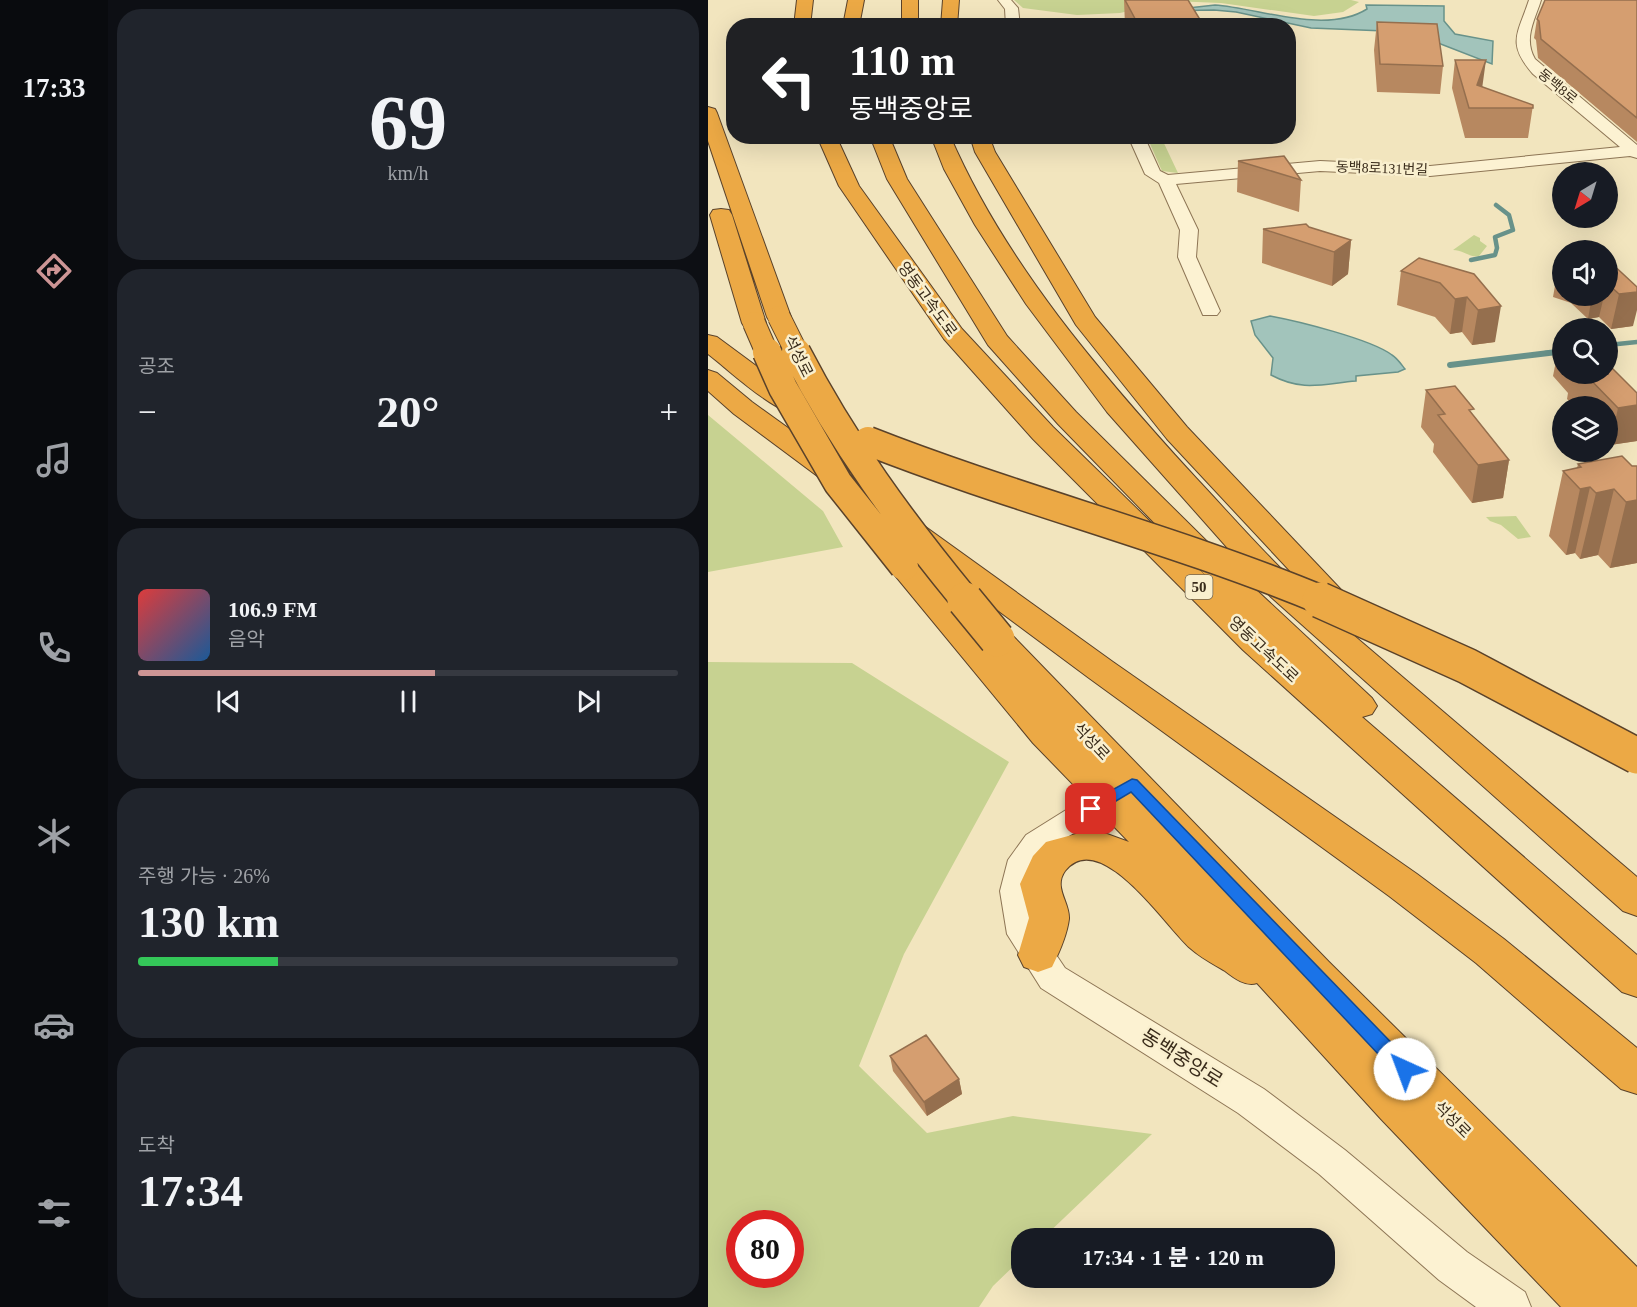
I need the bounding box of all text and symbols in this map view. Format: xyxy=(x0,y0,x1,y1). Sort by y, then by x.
text: 110 m xyxy=(849,38,955,84)
icon: left xyxy=(750,42,828,120)
street label: 동백8로 xyxy=(1535,66,1580,107)
text: 17:33 xyxy=(23,73,86,103)
text: 69 xyxy=(369,79,447,166)
text: 동백중앙로 xyxy=(849,94,973,124)
street label: 동백8로131번길 xyxy=(1336,159,1428,178)
text: km/h xyxy=(387,162,429,184)
north arrow xyxy=(1552,162,1618,228)
map controls xyxy=(1552,162,1618,462)
button: sound xyxy=(1552,240,1618,306)
icon: directions xyxy=(33,250,75,292)
street label: 영동고속도로 xyxy=(895,259,961,340)
button: search xyxy=(1552,318,1618,384)
street label: 석성로 xyxy=(781,333,816,380)
text: 공조 xyxy=(138,355,175,377)
text: 20° xyxy=(377,387,440,437)
text: − xyxy=(138,394,157,430)
text: + xyxy=(659,394,678,430)
button: layers xyxy=(1552,396,1618,462)
icon: music xyxy=(33,439,75,481)
road number: 50 xyxy=(1186,575,1212,599)
text: 106.9 FM xyxy=(228,597,317,622)
street label: 영동고속도로 xyxy=(1226,613,1302,686)
icon: phone xyxy=(33,627,75,669)
text: 음악 xyxy=(228,628,265,650)
icon: previous xyxy=(212,685,245,718)
icon: pause xyxy=(392,685,425,718)
icon: next xyxy=(572,685,605,718)
street label: 석성로 xyxy=(1070,719,1113,763)
pin xyxy=(1065,783,1116,834)
icon: arrive xyxy=(1074,792,1107,825)
icon: climate xyxy=(33,815,75,857)
text: 주행 가능 · 26% xyxy=(138,865,270,887)
text: 130 km xyxy=(138,897,279,947)
icon: car xyxy=(33,1004,75,1046)
street label: 동백중앙로 xyxy=(1137,1024,1227,1092)
position arrow xyxy=(1373,1037,1437,1101)
street label: 석성로 xyxy=(1431,1098,1474,1141)
text: 도착 xyxy=(138,1134,175,1156)
text: 17:34 xyxy=(138,1166,243,1216)
icon: filters xyxy=(33,1192,75,1234)
speed limit sign: 80 xyxy=(726,1210,804,1288)
text: 17:34 · 1 분 · 120 m xyxy=(1082,1245,1264,1270)

